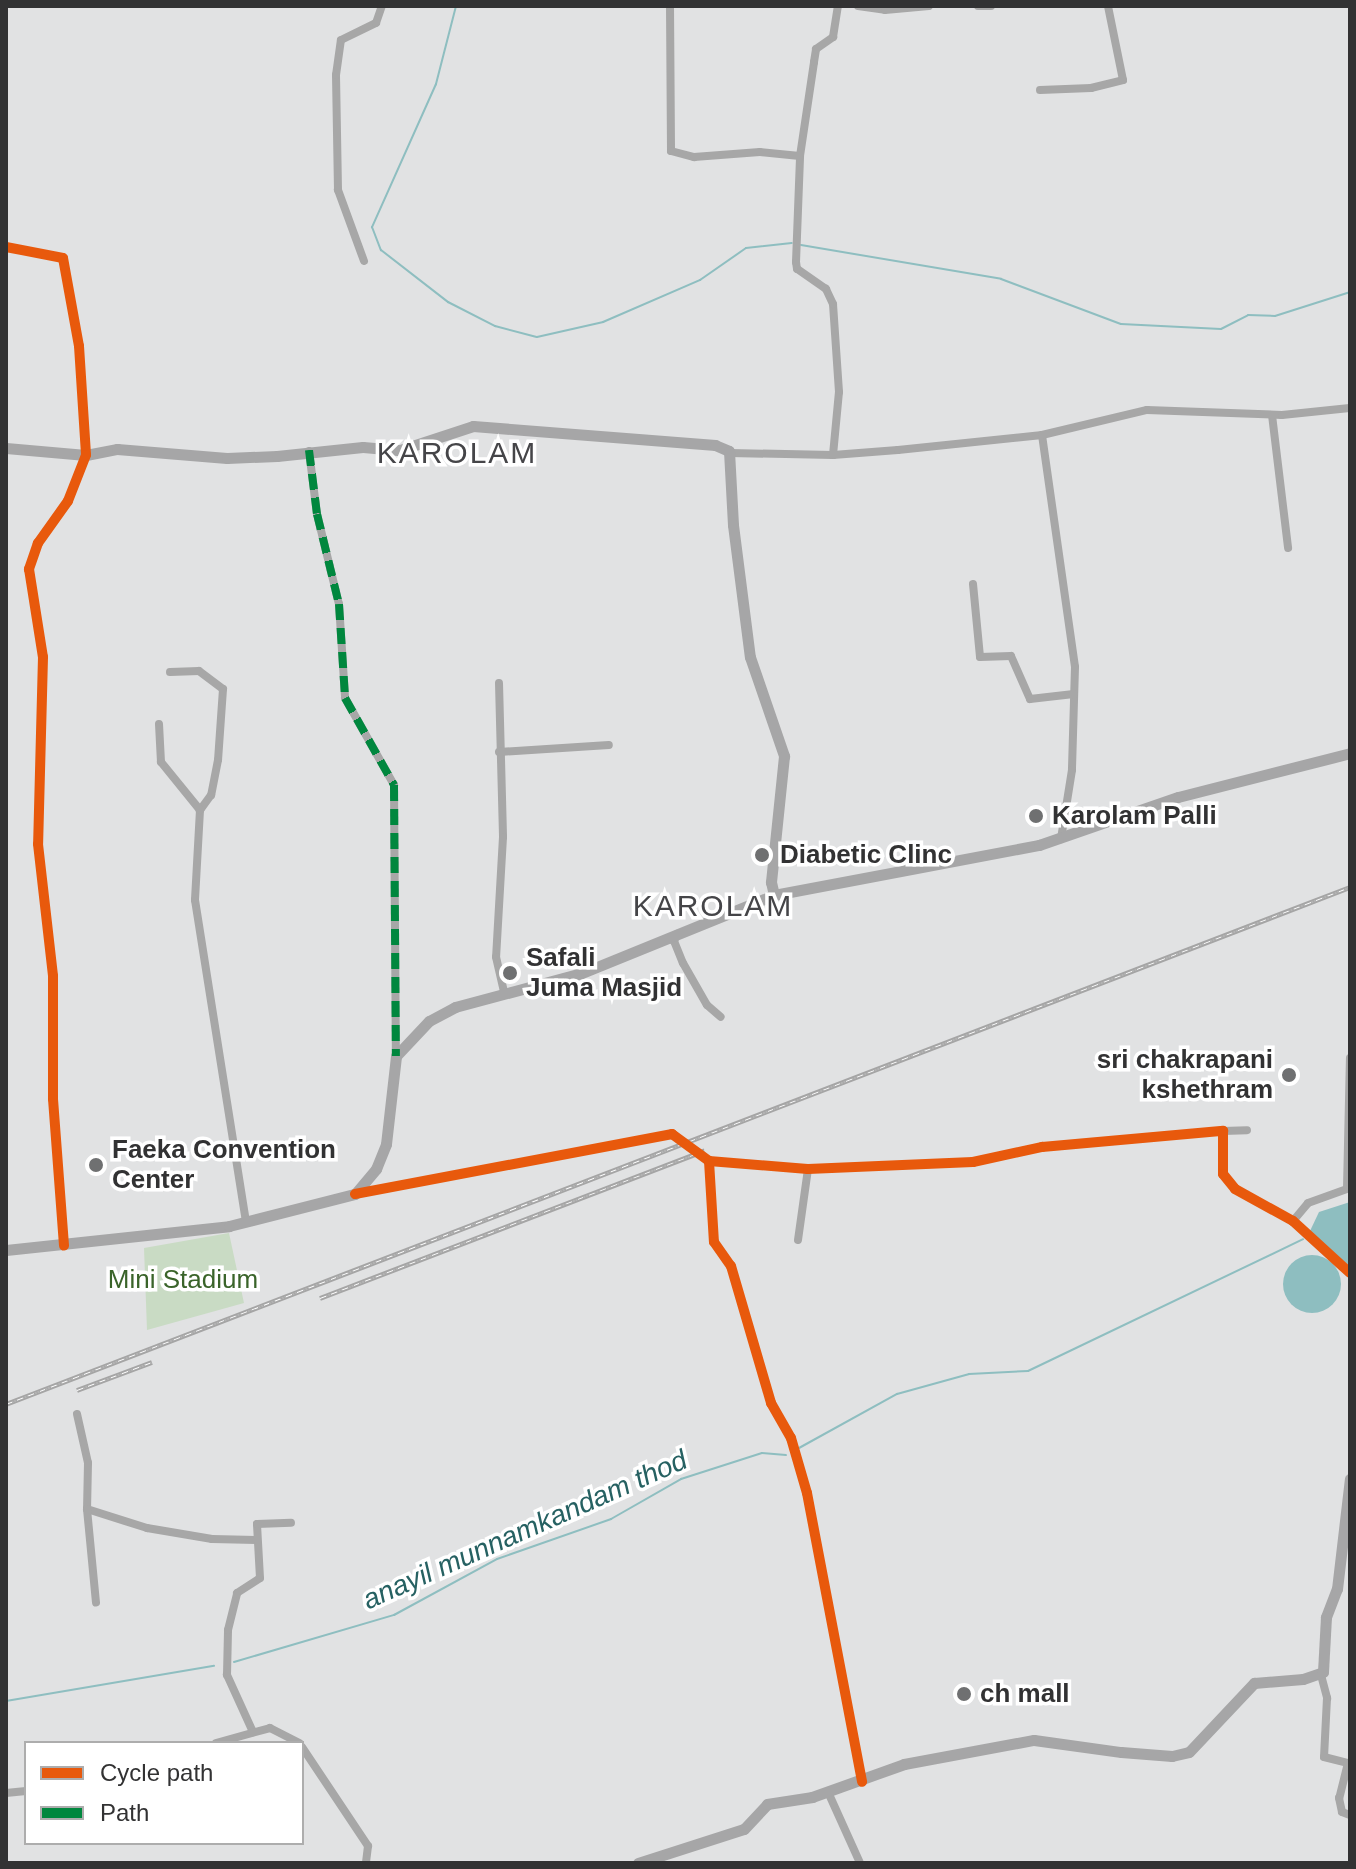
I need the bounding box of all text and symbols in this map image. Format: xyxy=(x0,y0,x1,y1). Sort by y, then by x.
district label: KAROLAM xyxy=(377,435,537,471)
place label: Karolam Palli xyxy=(1052,800,1217,832)
marker: Karolam Palli xyxy=(1027,807,1045,825)
place label: Diabetic Clinc xyxy=(780,839,952,871)
marker: Diabetic Clinc xyxy=(751,844,773,866)
district label: KAROLAM xyxy=(633,888,793,924)
place label: Safali Juma Masjid xyxy=(526,942,682,1004)
marker: Safali Juma Masjid xyxy=(501,964,519,982)
place label: sri chakrapani kshethram xyxy=(1097,1044,1273,1106)
marker: sri chakrapani kshethram xyxy=(1280,1066,1298,1084)
place label: Faeka Convention Center xyxy=(112,1134,336,1196)
marker: Faeka Convention Center xyxy=(87,1156,105,1174)
park label: Mini Stadium xyxy=(108,1264,258,1296)
water label: anayil munnamkandam thod xyxy=(357,1443,693,1617)
place label: ch mall xyxy=(980,1678,1070,1710)
marker: ch mall xyxy=(955,1685,973,1703)
legend xyxy=(24,1741,304,1845)
text: Cycle path xyxy=(100,1759,213,1786)
text: Path xyxy=(100,1799,149,1826)

